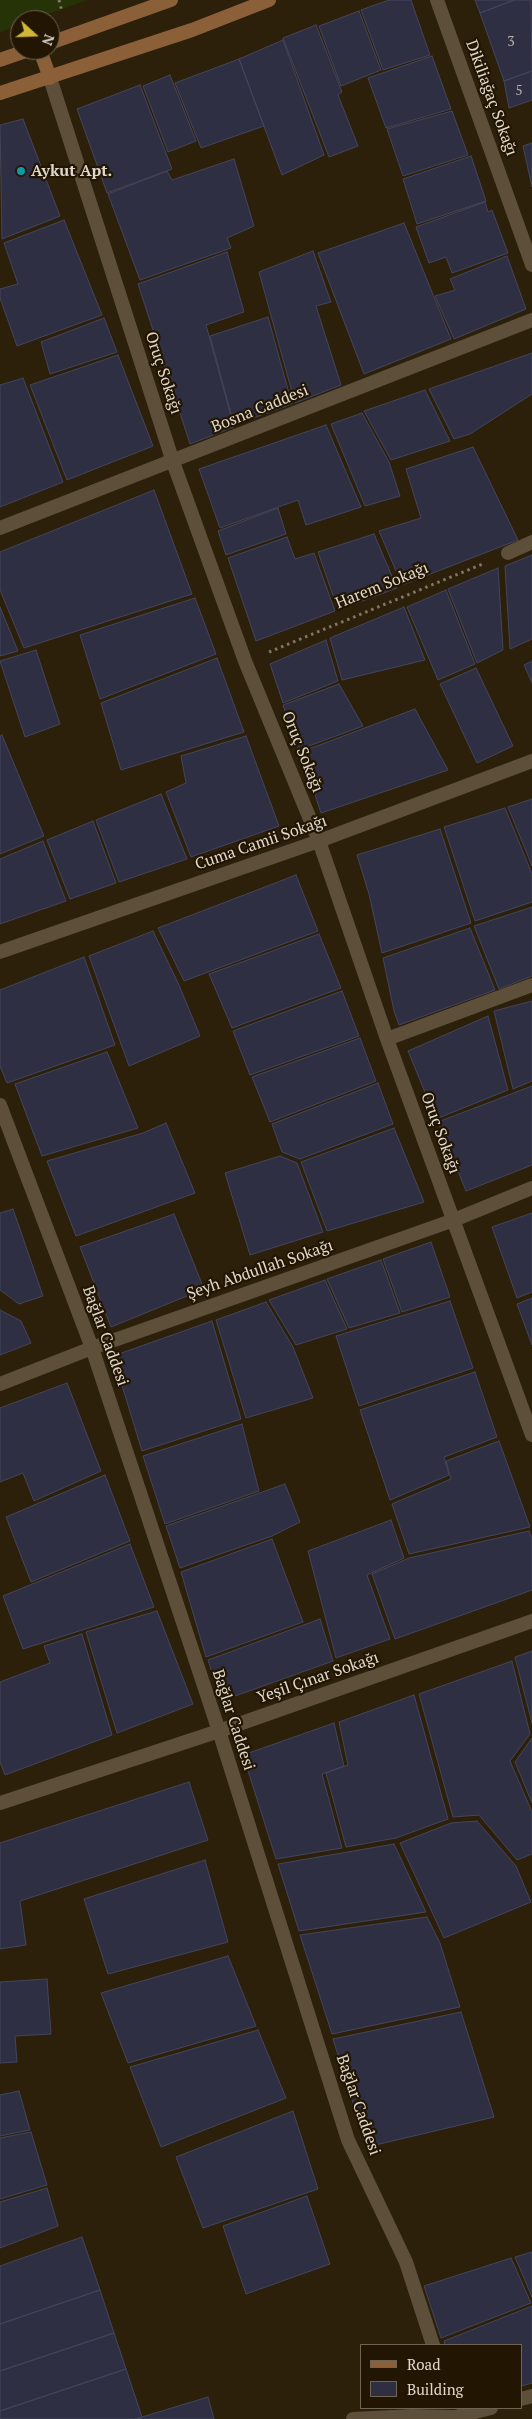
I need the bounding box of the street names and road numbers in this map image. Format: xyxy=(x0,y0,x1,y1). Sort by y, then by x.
street label: Dikiliağaç Sokağı xyxy=(461,38,521,158)
street label: Oruç Sokağı xyxy=(141,329,185,417)
street label: Bosna Caddesi xyxy=(209,381,311,437)
street label: Harem Sokağı xyxy=(333,559,431,613)
street label: Oruç Sokağı xyxy=(277,709,327,795)
street label: Cuma Camii Sokağı xyxy=(193,811,329,875)
street label: Oruç Sokağı xyxy=(416,1090,464,1176)
street label: Şeyh Abdullah Sokağı xyxy=(184,1236,336,1304)
street label: Bağlar Caddesi xyxy=(78,1283,132,1389)
street label: Yeşil Çınar Sokağı xyxy=(255,1648,381,1708)
street label: Bağlar Caddesi xyxy=(208,1667,258,1773)
street label: Bağlar Caddesi xyxy=(332,2052,384,2158)

